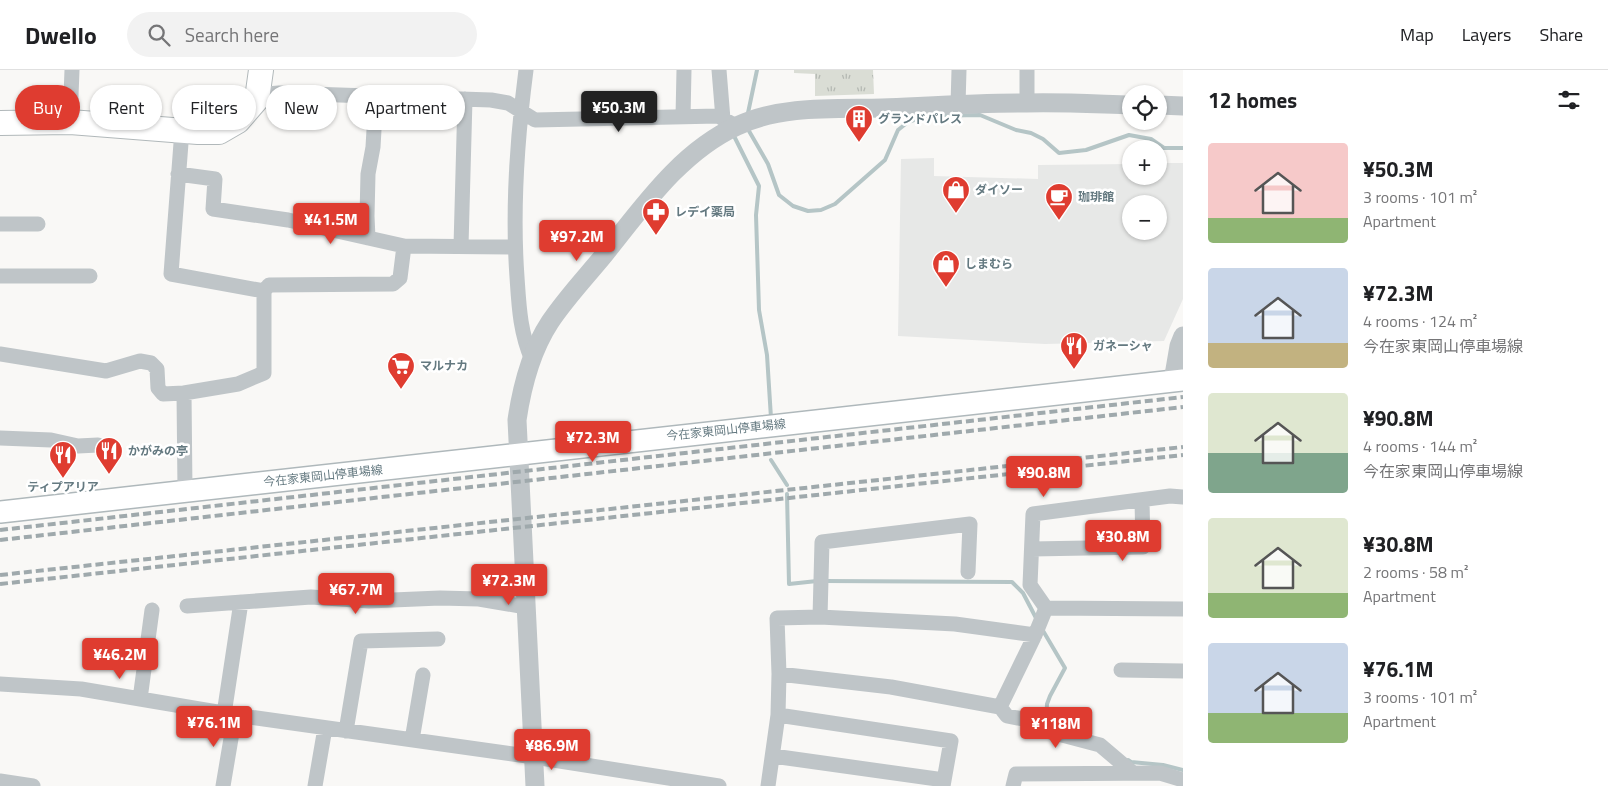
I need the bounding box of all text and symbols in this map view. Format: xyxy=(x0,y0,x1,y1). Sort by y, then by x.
search box xyxy=(127,12,477,57)
text: Dwello xyxy=(25,17,97,53)
text: Search here xyxy=(185,20,279,49)
icon: search xyxy=(145,21,173,49)
text: Map xyxy=(1400,21,1434,48)
text: Layers xyxy=(1462,21,1511,48)
text: Share xyxy=(1539,21,1583,48)
text: 12 homes xyxy=(1208,84,1297,116)
chip: Buy xyxy=(15,85,80,130)
chip: Rent xyxy=(90,85,162,130)
chip: Filters xyxy=(172,85,256,130)
chip: New xyxy=(266,85,337,130)
chip: Apartment xyxy=(347,85,465,130)
map controls xyxy=(1122,85,1167,240)
button: locate xyxy=(1122,85,1167,130)
icon: filters xyxy=(1555,86,1583,114)
pin: ¥50.3M xyxy=(578,90,660,133)
text: ¥50.3M xyxy=(592,95,646,119)
building icon: グランドパレス xyxy=(844,104,874,143)
place label: グランドパレス xyxy=(878,109,962,128)
button: + xyxy=(1122,140,1167,185)
text: ¥50.3M xyxy=(1363,153,1433,185)
icon: home xyxy=(1248,163,1308,223)
shop icon: ダイソー xyxy=(941,175,971,214)
place label: ダイソー xyxy=(975,180,1023,199)
cafe icon: 珈琲館 xyxy=(1044,182,1074,221)
text: 3 rooms · 101 m² xyxy=(1363,185,1477,209)
place label: 珈琲館 xyxy=(1078,187,1114,206)
button: − xyxy=(1122,195,1167,240)
pharmacy icon: レデイ薬局 xyxy=(641,197,671,236)
pin: ¥41.5M xyxy=(290,202,372,245)
place label: レデイ薬局 xyxy=(675,202,735,221)
text: ¥41.5M xyxy=(304,207,358,231)
text: Apartment xyxy=(1363,209,1436,233)
pin: ¥97.2M xyxy=(536,220,618,262)
text: ¥97.2M xyxy=(550,224,604,248)
shop icon: しまむら xyxy=(931,249,961,288)
place label: しまむら xyxy=(965,254,1013,273)
text: ¥72.3M xyxy=(1363,277,1433,309)
icon: home xyxy=(1248,288,1308,348)
text: 4 rooms · 124 m² xyxy=(1363,309,1477,333)
restaurant icon: ガネーシャ xyxy=(1059,331,1089,370)
text: 今在家東岡山停車場線 xyxy=(1363,334,1523,358)
place label: ガネーシャ xyxy=(1093,336,1153,355)
supermarket icon: マルナカ xyxy=(386,351,416,390)
place label: マルナカ xyxy=(420,356,468,375)
text: ¥90.8M xyxy=(1363,402,1433,434)
icon: home xyxy=(1248,413,1308,473)
street label: 今在家東岡山停車場線 xyxy=(665,414,787,445)
pin: ¥72.3M xyxy=(552,420,634,463)
text: ¥72.3M xyxy=(566,425,620,449)
text: 4 rooms · 144 m² xyxy=(1363,434,1477,458)
restaurant icon: かがみの亭 xyxy=(94,436,124,475)
restaurant icon: ティプアリア xyxy=(48,440,78,479)
place label: かがみの亭 xyxy=(128,441,188,460)
pin: ¥90.8M xyxy=(1003,456,1085,498)
text: 今在家東岡山停車場線 xyxy=(1363,459,1523,483)
street label: 今在家東岡山停車場線 xyxy=(262,460,384,491)
text: ¥90.8M xyxy=(1017,460,1071,484)
place label: ティプアリア xyxy=(27,477,99,496)
pin: ¥30.8M xyxy=(1082,520,1164,562)
text: ¥30.8M xyxy=(1096,524,1150,548)
text: ¥30.8M xyxy=(1363,528,1433,560)
icon: home xyxy=(1248,538,1308,598)
text: 2 rooms · 58 m² xyxy=(1363,560,1468,584)
pin: ¥72.3M xyxy=(468,564,550,606)
text: ¥72.3M xyxy=(482,568,536,592)
pin: ¥67.7M xyxy=(315,572,397,615)
text: ¥67.7M xyxy=(329,577,383,601)
text: Apartment xyxy=(1363,584,1436,608)
pin: ¥46.2M xyxy=(79,638,161,680)
text: ¥46.2M xyxy=(93,642,147,666)
text: ¥76.1M xyxy=(1363,653,1433,685)
icon: home xyxy=(1248,663,1308,723)
text: 3 rooms · 101 m² xyxy=(1363,685,1477,709)
pin: ¥76.1M xyxy=(173,706,255,748)
pin: ¥118M xyxy=(1021,706,1091,749)
text: Apartment xyxy=(1363,709,1436,733)
text: ¥76.1M xyxy=(187,710,241,734)
text: ¥118M xyxy=(1031,711,1081,735)
pin: ¥86.9M xyxy=(511,728,593,771)
text: ¥86.9M xyxy=(525,733,579,757)

